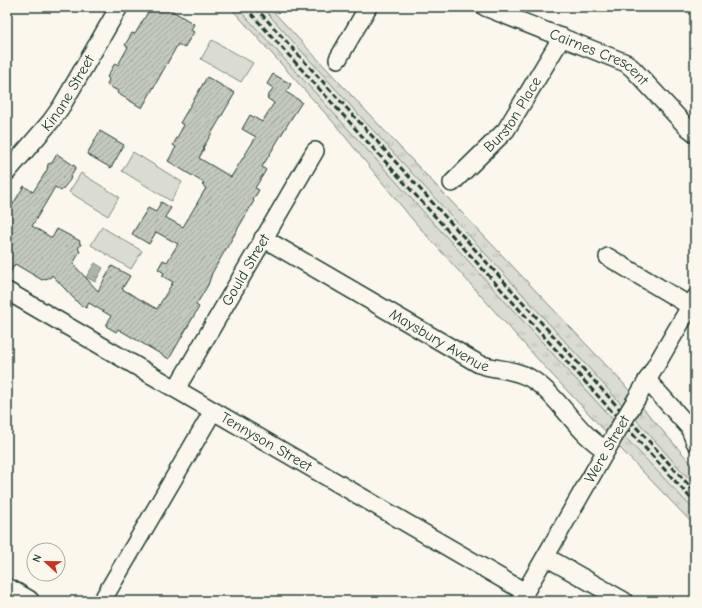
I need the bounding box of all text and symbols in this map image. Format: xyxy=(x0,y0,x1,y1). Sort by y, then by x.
street label: Cairnes Crescent xyxy=(547,25,653,89)
street label: Kinane Street xyxy=(37,51,99,135)
street label: Burston Place xyxy=(480,73,545,156)
street label: Gould Street xyxy=(218,230,274,309)
street label: Maysbury Avenue xyxy=(386,305,492,376)
street label: Tennyson Street xyxy=(218,408,316,476)
street label: Were Street xyxy=(580,411,634,486)
north arrow xyxy=(26,542,66,582)
text: N xyxy=(30,553,45,564)

